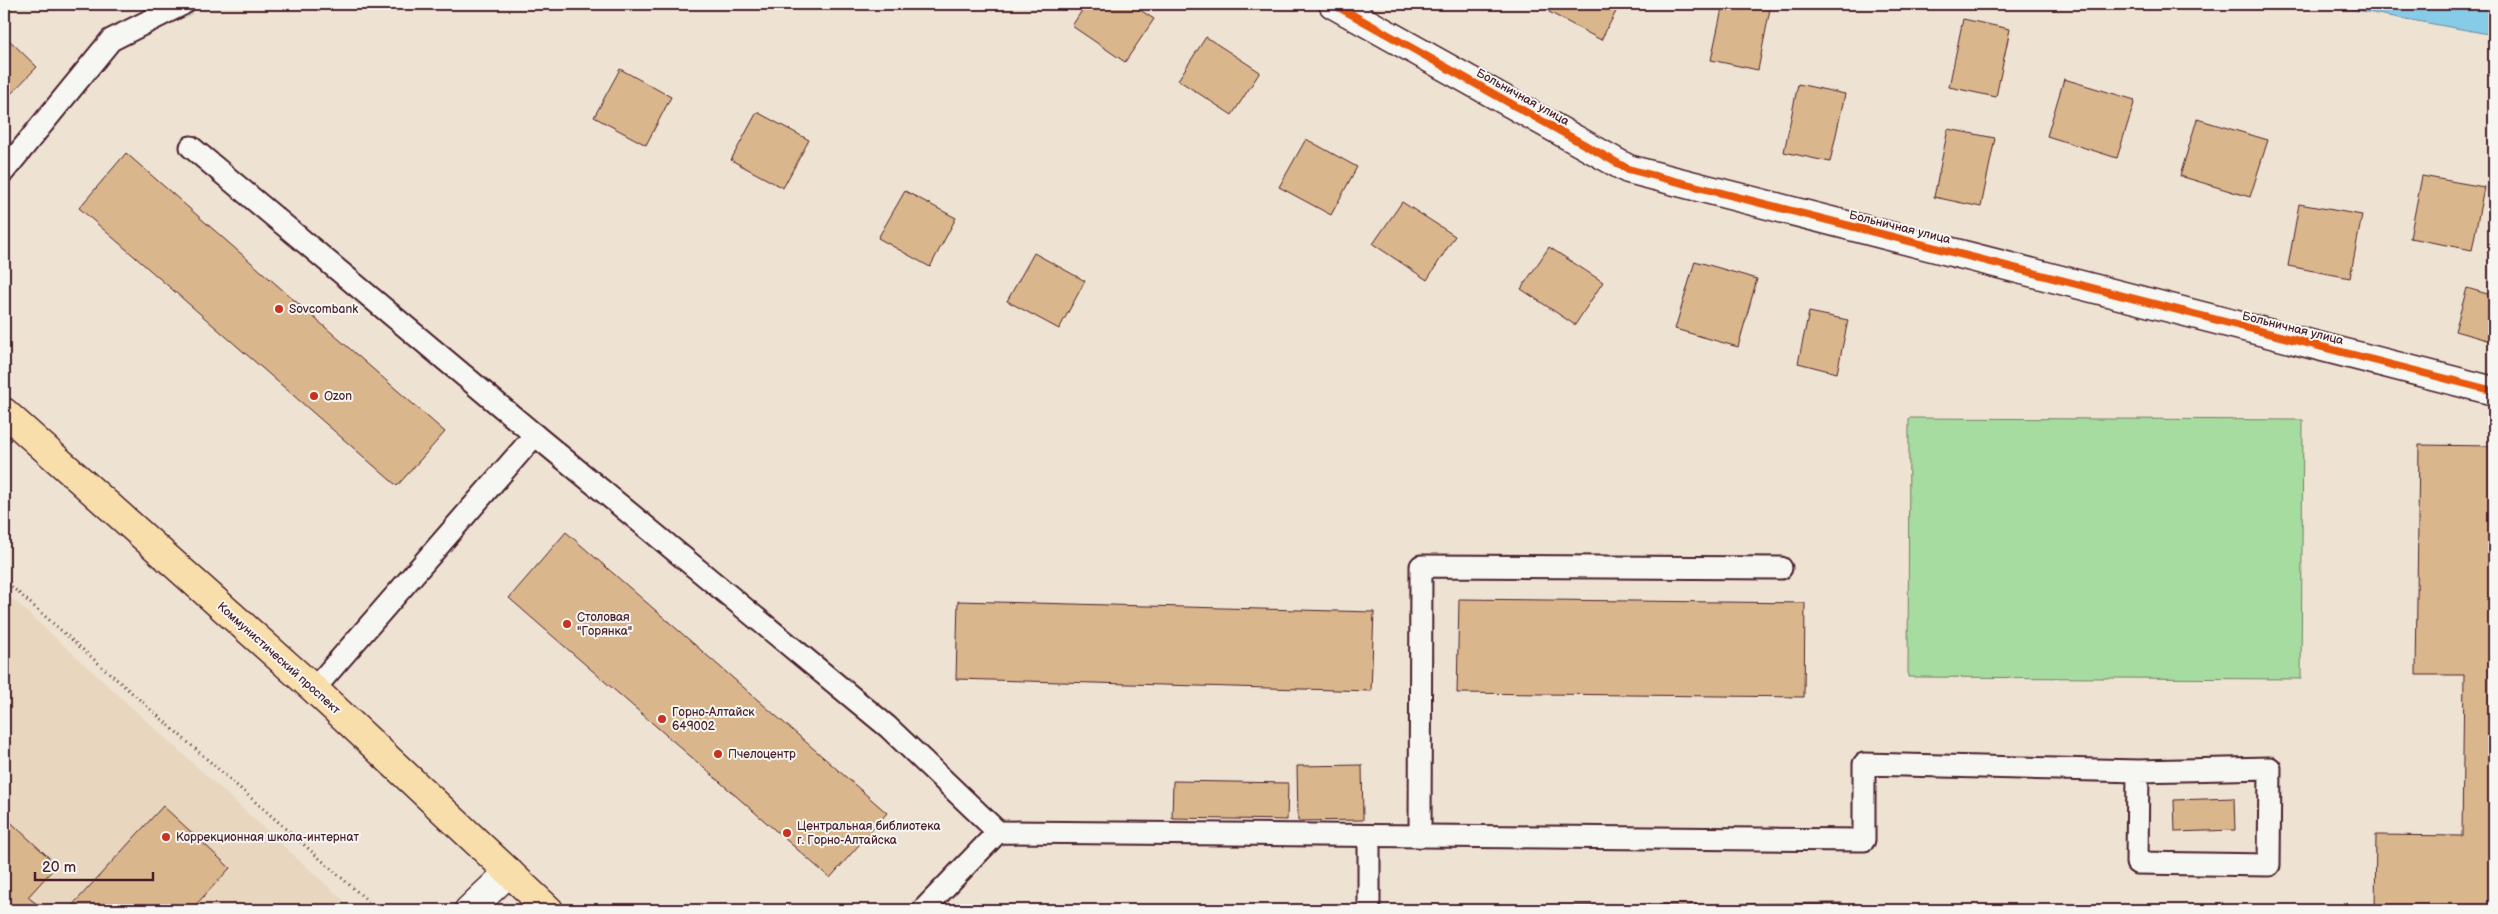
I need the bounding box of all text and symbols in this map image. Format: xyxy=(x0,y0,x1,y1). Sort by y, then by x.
street label: Больничная улица xyxy=(1474,66,1572,129)
street label: Больничная улица xyxy=(1848,208,1952,247)
place label: Sovcombank xyxy=(289,302,358,317)
marker: Sovcombank xyxy=(273,303,285,315)
street label: Больничная улица xyxy=(2241,309,2345,348)
place label: Ozon xyxy=(324,389,352,404)
marker: Ozon xyxy=(308,390,320,402)
street label: Коммунистический проспект xyxy=(214,599,344,718)
place label: Столовая "Горянка" xyxy=(577,610,632,639)
marker: Столовая "Горянка" xyxy=(561,618,573,630)
place label: Горно-Алтайск 649002 xyxy=(672,705,755,734)
marker: Горно-Алтайск 649002 xyxy=(656,713,668,725)
place label: Пчелоцентр xyxy=(728,747,796,762)
marker: Пчелоцентр xyxy=(712,748,724,760)
place label: Центральная библиотека г. Горно-Алтайска xyxy=(797,819,941,848)
marker: Центральная библиотека г. Горно-Алтайска xyxy=(781,827,793,839)
place label: Коррекционная школа-интернат xyxy=(176,830,359,845)
marker: Коррекционная школа-интернат xyxy=(160,831,172,843)
scale bar xyxy=(35,849,152,881)
text: 20 m xyxy=(42,858,76,877)

